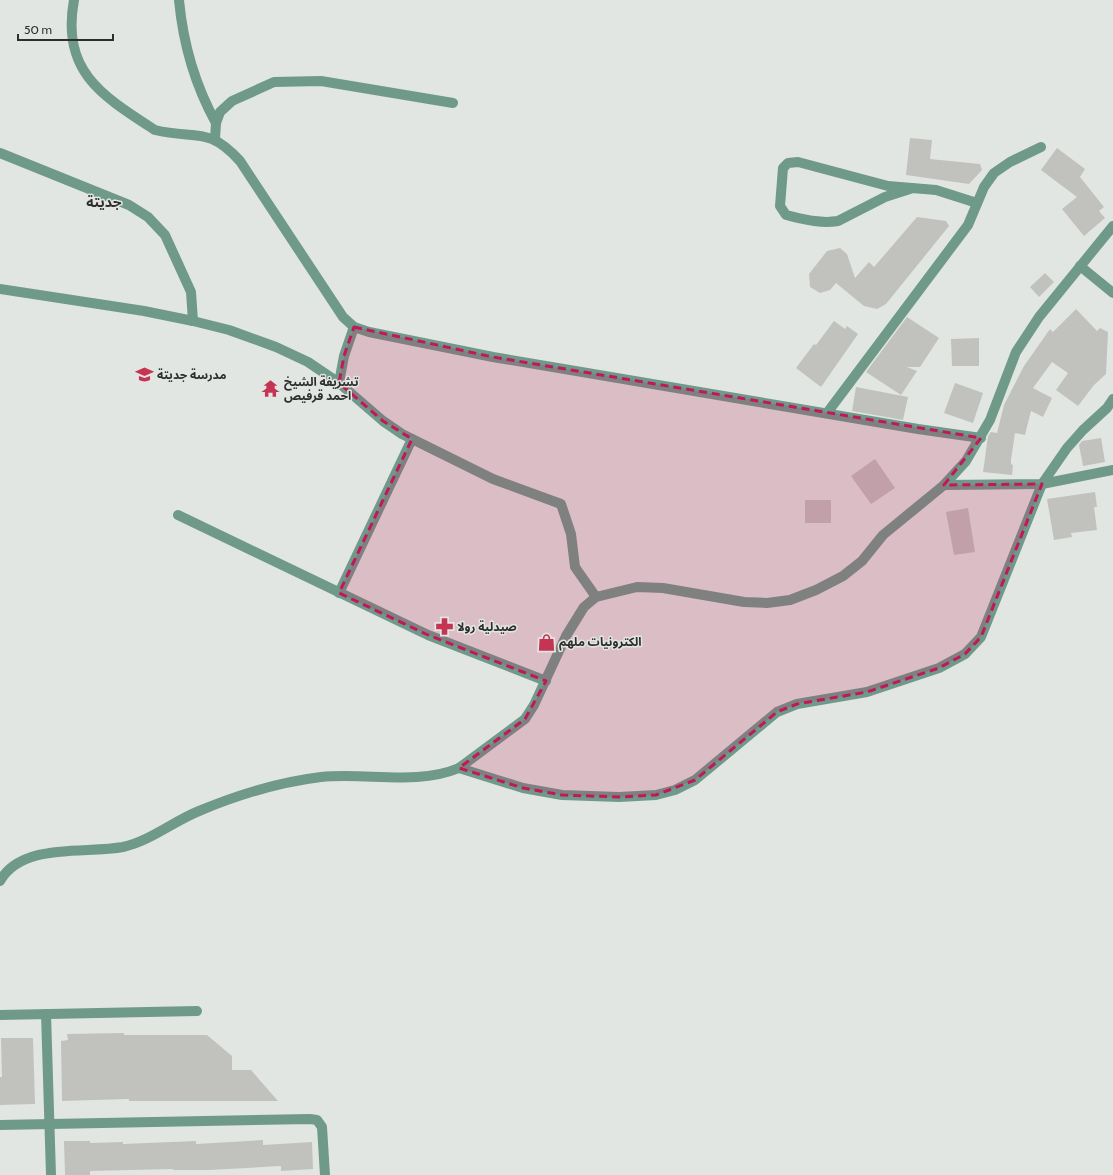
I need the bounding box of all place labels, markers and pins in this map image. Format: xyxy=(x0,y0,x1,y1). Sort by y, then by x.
school or university icon: مدرسة جديتة xyxy=(134,365,154,385)
place label: مدرسة جديتة xyxy=(157,367,226,382)
place label: تشريفة الشيخ احمد قرفيص xyxy=(284,374,359,403)
temple icon: تشريفة الشيخ احمد قرفيص xyxy=(261,379,281,399)
pharmacy icon: صيدلية رولا xyxy=(434,617,454,637)
place label: صيدلية رولا xyxy=(457,619,517,634)
shop icon: الكترونيات ملهم xyxy=(536,632,556,652)
place label: الكترونيات ملهم xyxy=(559,634,642,651)

